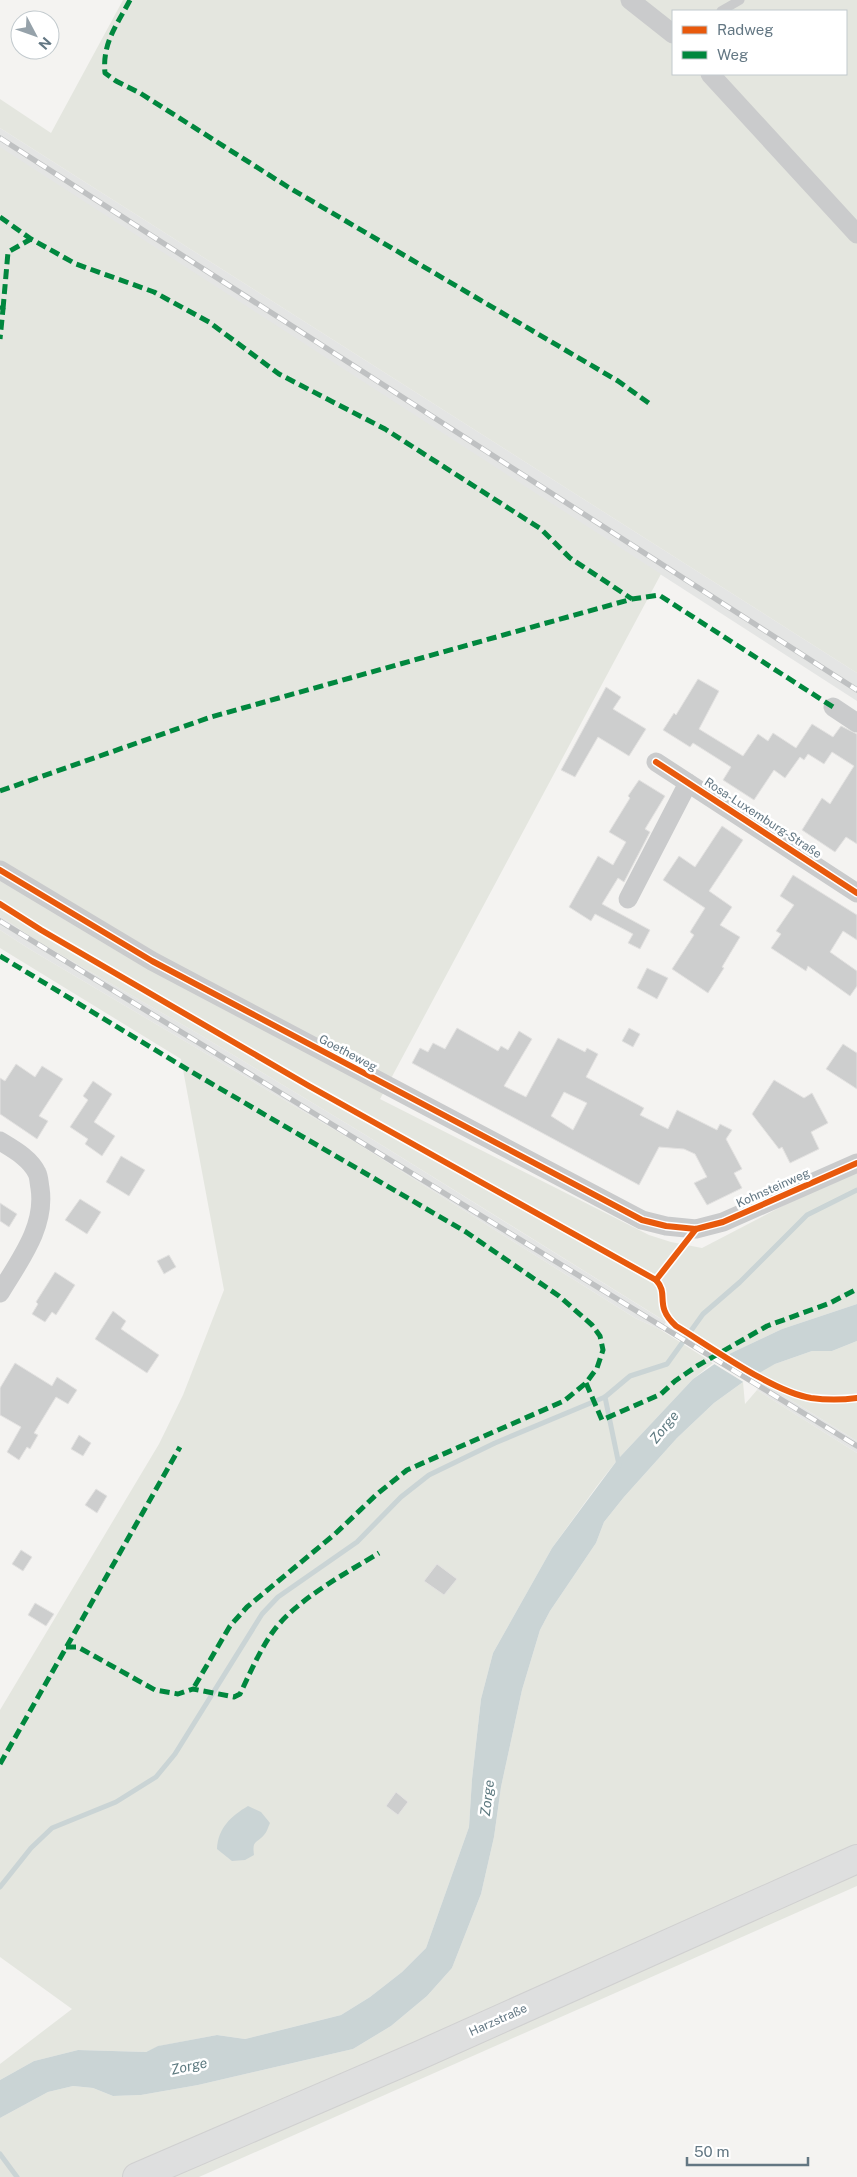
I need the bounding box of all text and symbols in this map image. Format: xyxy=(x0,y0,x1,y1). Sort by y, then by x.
north arrow xyxy=(10,10,60,60)
legend xyxy=(672,10,847,75)
text: Radweg xyxy=(717,21,774,38)
text: N xyxy=(35,34,54,53)
text: Weg xyxy=(717,46,748,63)
street label: Rosa-Luxemburg-Straße xyxy=(702,775,824,861)
street label: Goetheweg xyxy=(317,1032,379,1074)
street label: Kohnsteinweg xyxy=(734,1166,812,1210)
water label: Zorge xyxy=(646,1407,682,1446)
water label: Zorge xyxy=(477,1778,497,1817)
street label: Harzstraße xyxy=(467,2001,529,2039)
water label: Zorge xyxy=(169,2054,209,2078)
scale bar xyxy=(687,2134,808,2166)
text: 50 m xyxy=(694,2143,729,2160)

